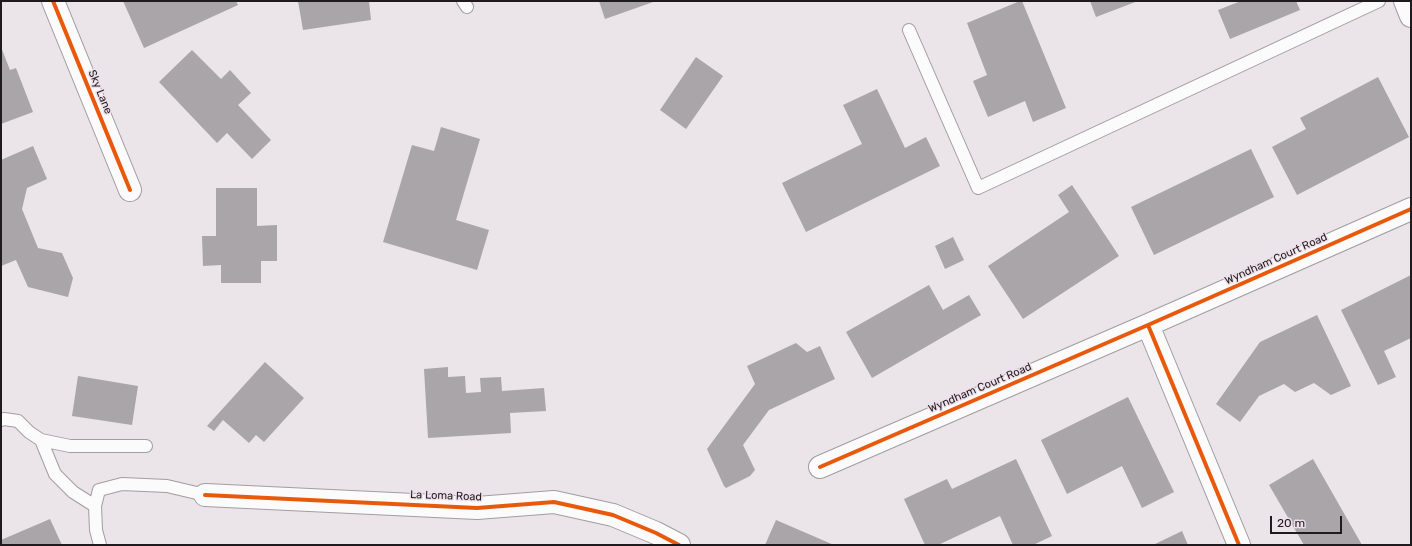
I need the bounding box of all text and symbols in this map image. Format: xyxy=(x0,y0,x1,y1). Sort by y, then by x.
street label: Sky Lane xyxy=(85,68,115,116)
street label: Wyndham Court Road xyxy=(1223,230,1329,288)
street label: Wyndham Court Road xyxy=(926,360,1034,416)
street label: La Loma Road xyxy=(410,488,482,504)
scale bar xyxy=(1272,508,1344,534)
text: 20 m xyxy=(1277,516,1305,530)

